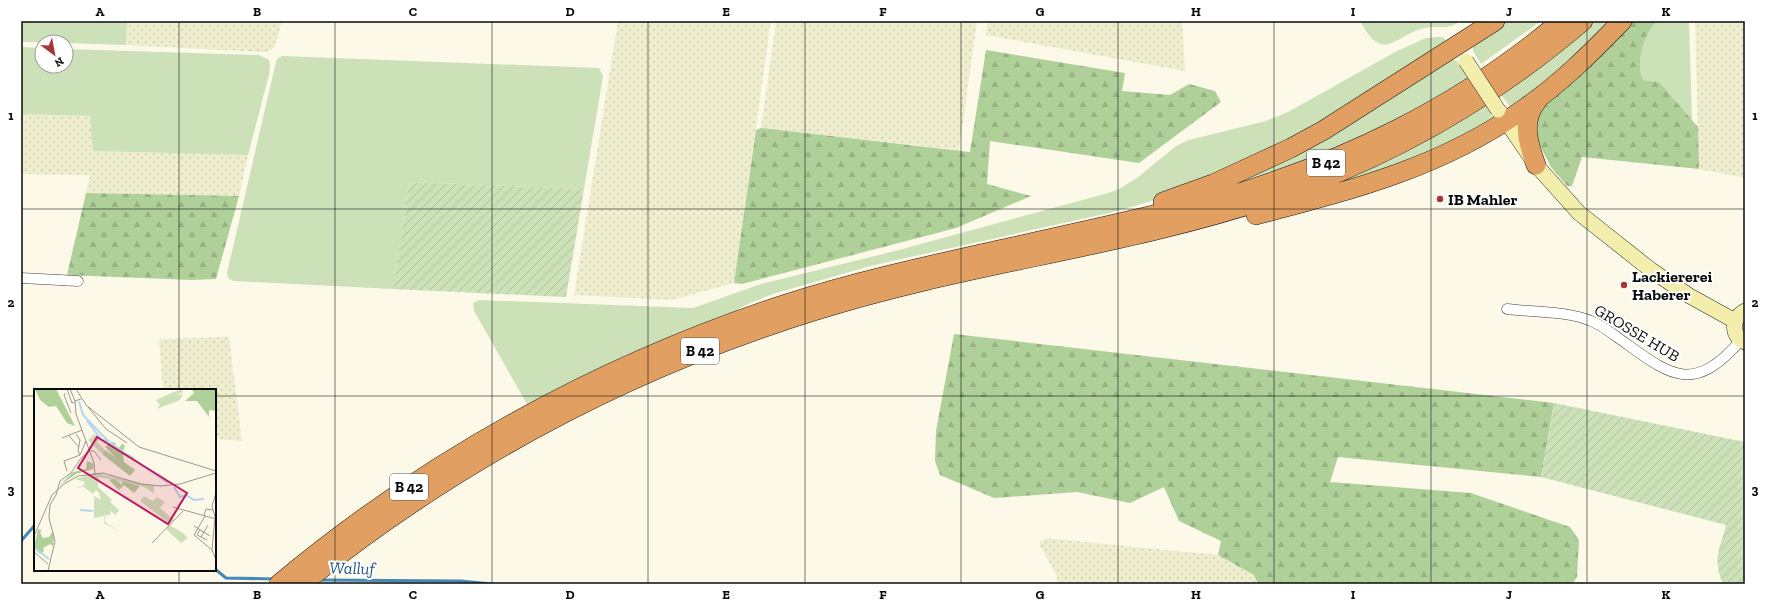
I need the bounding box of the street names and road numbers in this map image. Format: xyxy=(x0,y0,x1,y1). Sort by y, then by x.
road number: B 42 xyxy=(1307,150,1345,176)
street label: GROSSE HUB xyxy=(1591,300,1683,366)
road number: B 42 xyxy=(681,338,719,364)
road number: B 42 xyxy=(390,474,428,500)

